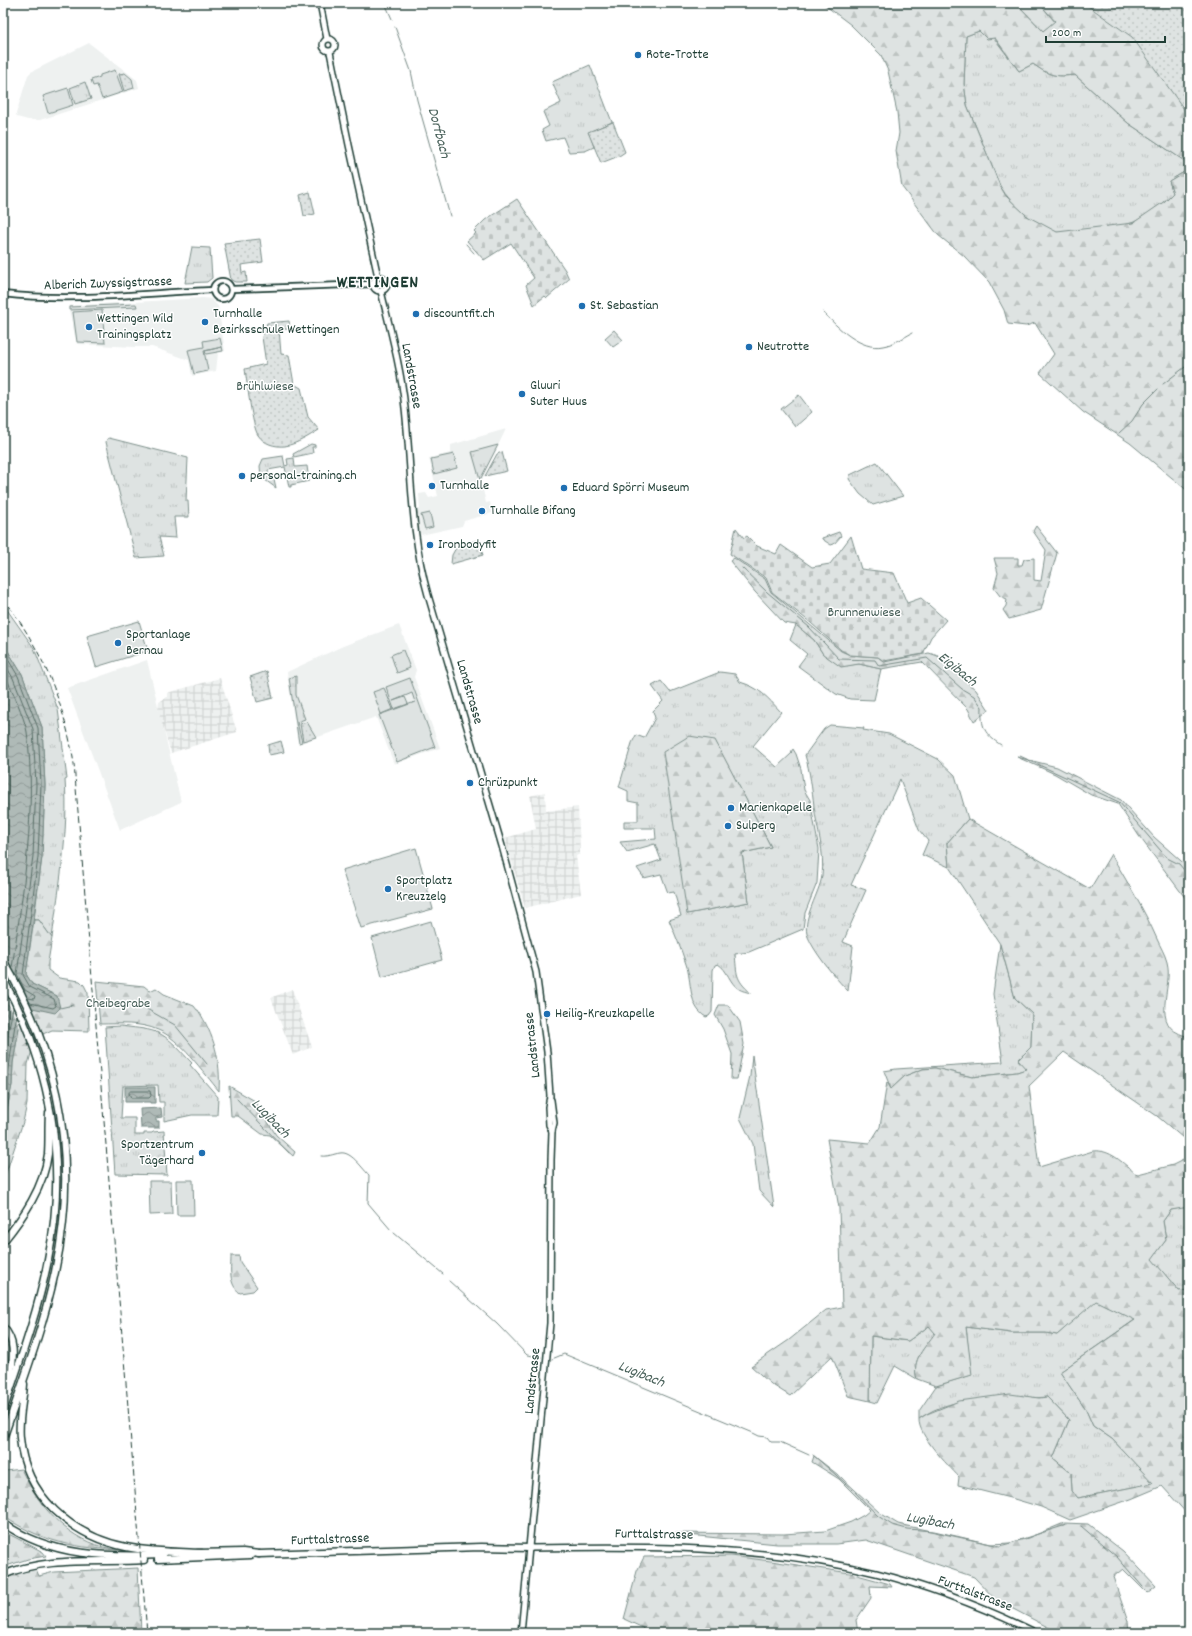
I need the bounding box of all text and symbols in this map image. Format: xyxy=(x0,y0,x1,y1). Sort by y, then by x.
scale bar xyxy=(1046,18,1165,44)
text: 200 m xyxy=(1052,25,1081,42)
place label: Rote-Trotte xyxy=(646,45,709,65)
marker: Rote-Trotte xyxy=(633,50,643,60)
water label: Dorfbach xyxy=(421,105,456,162)
district label: WETTINGEN xyxy=(337,271,419,296)
street label: Alberich Zwyssigstrasse xyxy=(44,272,172,296)
place label: St. Sebastian xyxy=(590,296,659,316)
marker: St. Sebastian xyxy=(577,301,587,311)
place label: Turnhalle Bezirksschule Wettingen xyxy=(213,304,340,340)
place label: discountfit.ch xyxy=(424,304,495,324)
place label: Wettingen Wild Trainingsplatz xyxy=(97,309,173,345)
marker: discountfit.ch xyxy=(411,309,421,319)
marker: Turnhalle Bezirksschule Wettingen xyxy=(200,317,210,327)
marker: Wettingen Wild Trainingsplatz xyxy=(84,322,94,332)
place label: Neutrotte xyxy=(757,337,809,357)
street label: Landstrasse xyxy=(395,342,427,410)
marker: Neutrotte xyxy=(744,342,754,352)
place label: Gluuri Suter Huus xyxy=(530,376,587,412)
park label: Brühlwiese xyxy=(236,377,294,397)
marker: Gluuri Suter Huus xyxy=(517,389,527,399)
place label: personal-training.ch xyxy=(250,466,357,486)
marker: personal-training.ch xyxy=(237,471,247,481)
place label: Turnhalle xyxy=(440,476,489,496)
place label: Eduard Spörri Museum xyxy=(572,478,689,498)
marker: Turnhalle xyxy=(427,481,437,491)
marker: Eduard Spörri Museum xyxy=(559,483,569,493)
place label: Turnhalle Bifang xyxy=(490,501,576,521)
marker: Turnhalle Bifang xyxy=(477,506,487,516)
place label: Ironbodyfit xyxy=(438,535,496,555)
marker: Ironbodyfit xyxy=(425,540,435,550)
park label: Brunnenwiese xyxy=(827,603,901,623)
place label: Sportanlage Bernau xyxy=(126,625,190,661)
marker: Sportanlage Bernau xyxy=(113,638,123,648)
water label: Eigibach xyxy=(932,647,982,694)
street label: Landstrasse xyxy=(450,657,488,727)
place label: Chrüzpunkt xyxy=(478,773,538,793)
marker: Chrüzpunkt xyxy=(465,778,475,788)
place label: Marienkapelle xyxy=(739,798,812,818)
marker: Marienkapelle xyxy=(726,803,736,813)
place label: Sulperg xyxy=(736,816,775,836)
marker: Sulperg xyxy=(723,821,733,831)
place label: Sportplatz Kreuzzelg xyxy=(396,871,453,907)
marker: Sportplatz Kreuzzelg xyxy=(383,884,393,894)
park label: Cheibegrabe xyxy=(86,994,150,1014)
place label: Heilig-Kreuzkapelle xyxy=(555,1004,655,1024)
marker: Heilig-Kreuzkapelle xyxy=(542,1009,552,1019)
street label: Landstrasse xyxy=(520,1011,546,1079)
water label: Lugibach xyxy=(245,1094,295,1145)
place label: Sportzentrum Tägerhard xyxy=(121,1135,194,1171)
marker: Sportzentrum Tägerhard xyxy=(197,1148,207,1158)
street label: Landstrasse xyxy=(520,1347,546,1415)
water label: Lugibach xyxy=(614,1356,669,1395)
water label: Lugibach xyxy=(904,1507,957,1537)
street label: Furttalstrasse xyxy=(615,1524,693,1546)
street label: Furttalstrasse xyxy=(290,1529,370,1551)
street label: Furttalstrasse xyxy=(935,1571,1015,1617)

